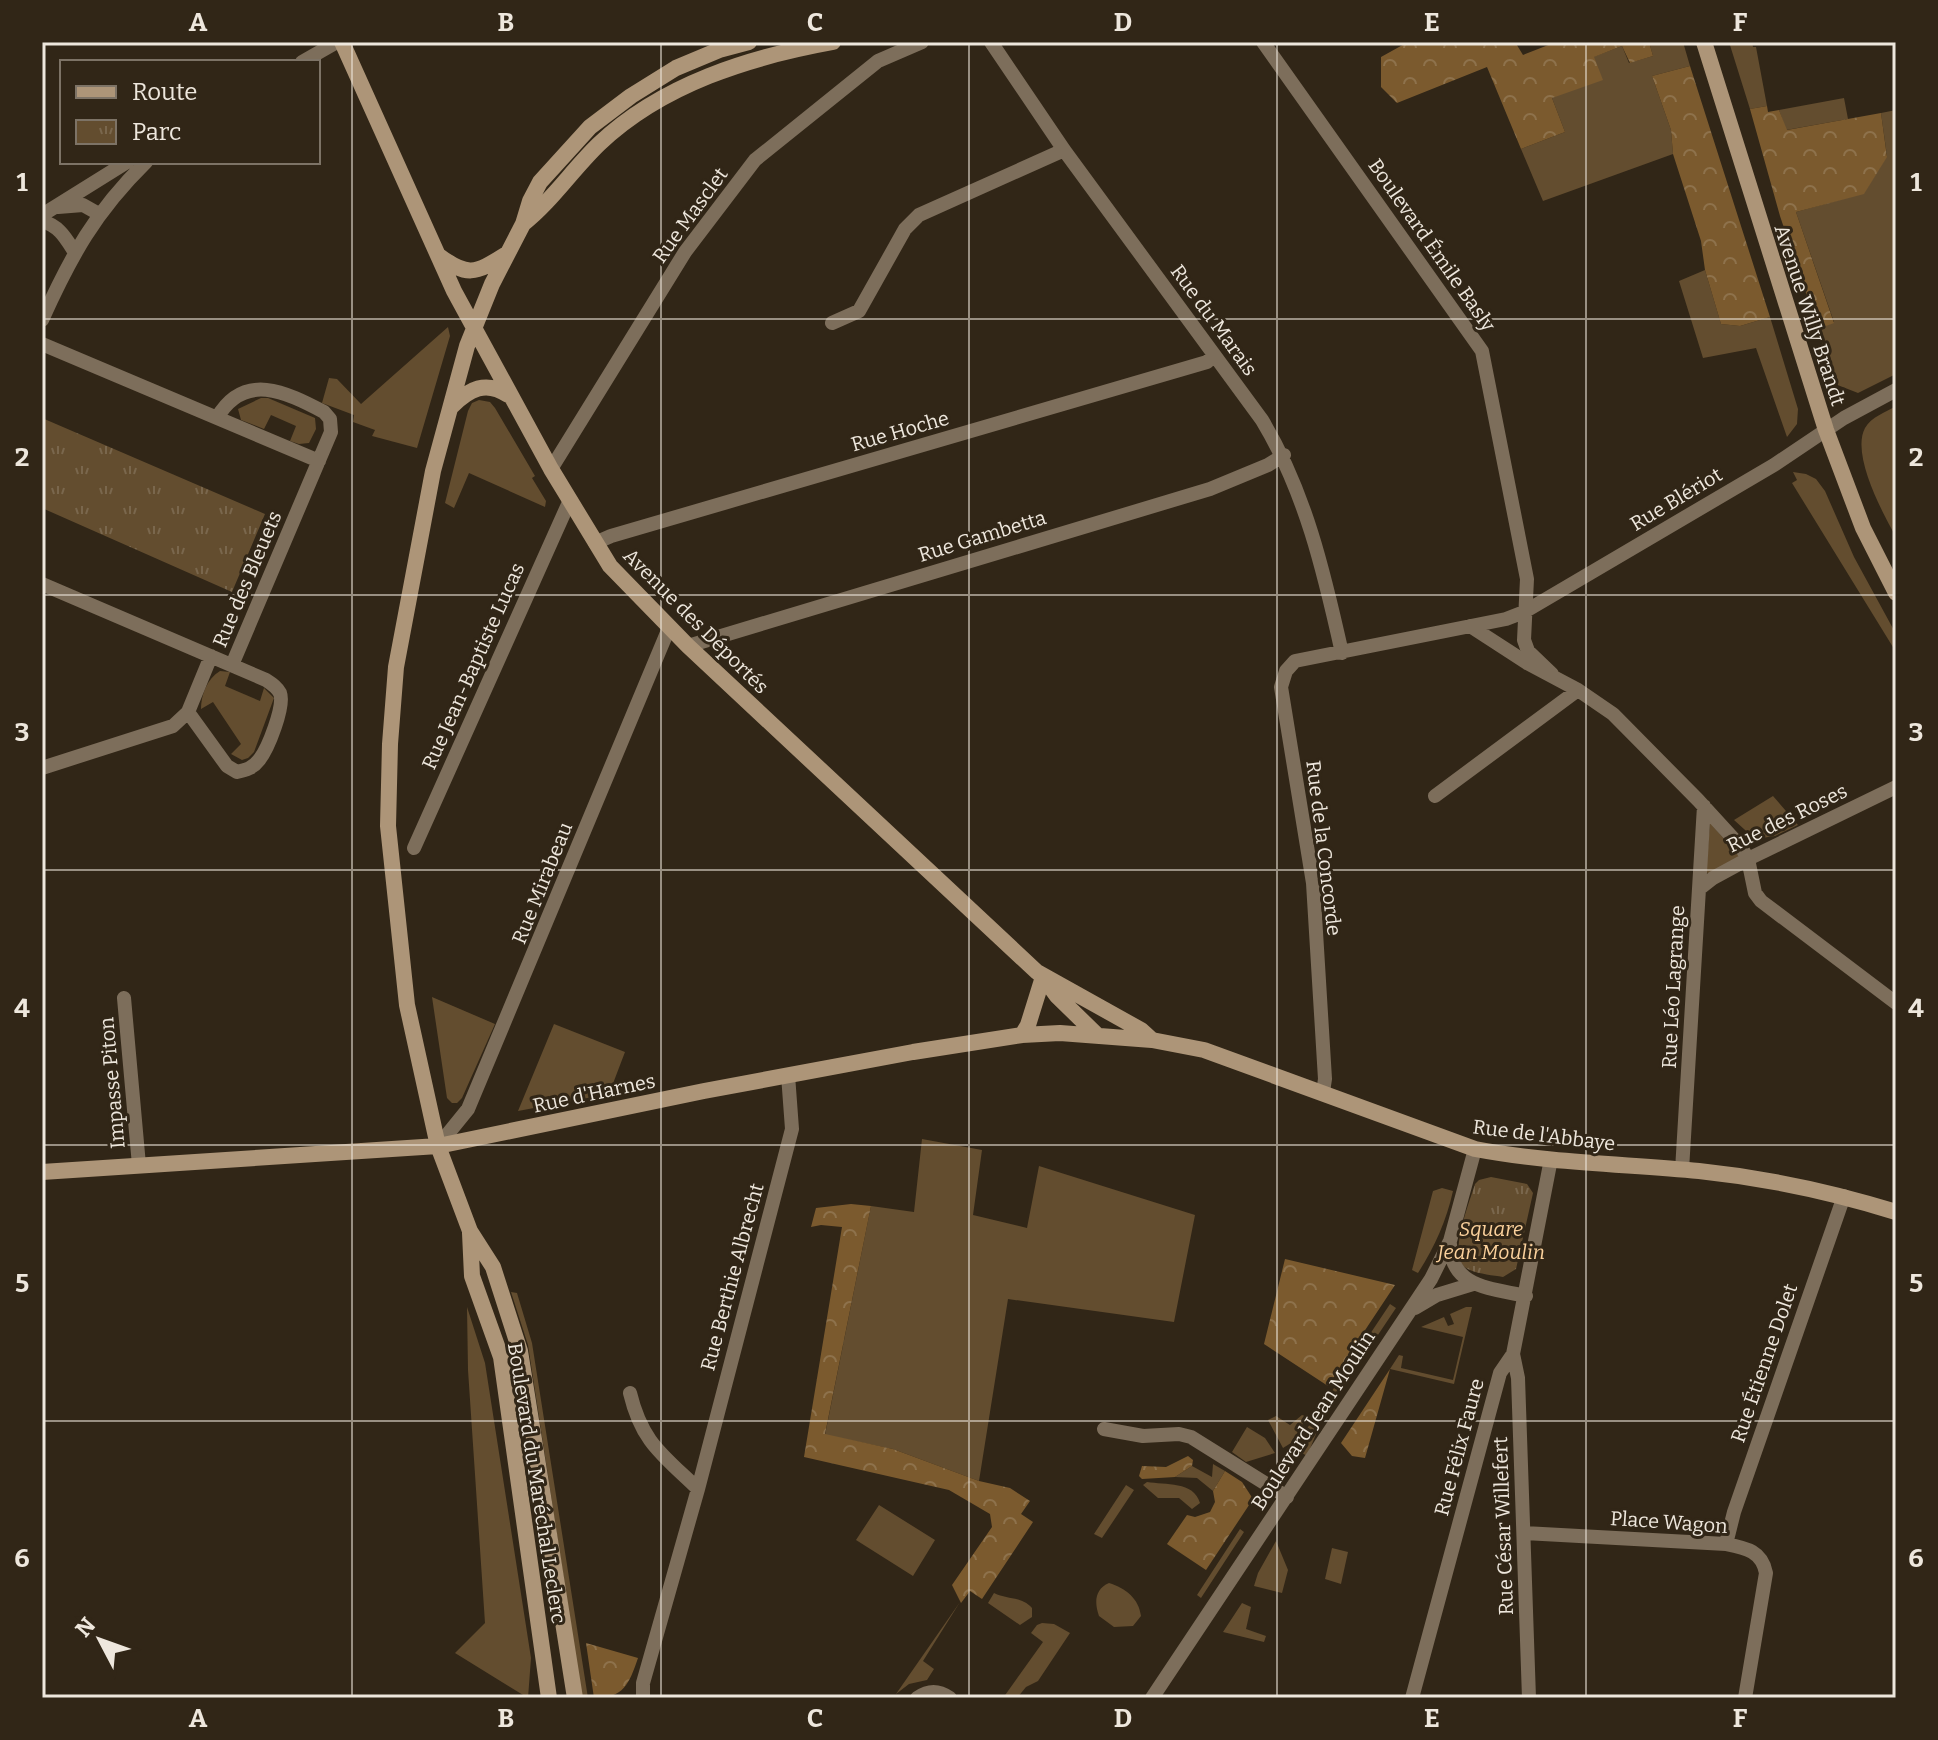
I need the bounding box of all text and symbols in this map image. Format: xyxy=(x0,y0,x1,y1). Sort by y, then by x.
text: A xyxy=(189,7,208,38)
text: B xyxy=(498,7,514,38)
text: C xyxy=(807,7,823,38)
text: D xyxy=(1114,7,1132,38)
text: E xyxy=(1424,7,1440,38)
text: F xyxy=(1733,7,1748,38)
legend xyxy=(60,60,320,164)
text: Route xyxy=(132,78,197,106)
text: Parc xyxy=(132,118,181,146)
street label: Boulevard Émile Basly xyxy=(1363,154,1501,336)
street label: Rue Masclet xyxy=(647,163,733,267)
text: 1 xyxy=(16,167,28,198)
text: 1 xyxy=(1910,167,1922,198)
street label: Avenue Willy Brandt xyxy=(1769,221,1851,409)
street label: Rue du Marais xyxy=(1166,260,1262,380)
street label: Rue Hoche xyxy=(848,406,952,456)
text: 2 xyxy=(15,442,29,473)
text: 2 xyxy=(1909,442,1923,473)
street label: Rue Blériot xyxy=(1626,462,1726,536)
street label: Rue Gambetta xyxy=(915,505,1049,567)
street label: Rue des Bleuets xyxy=(207,507,287,651)
street label: Avenue des Déportés xyxy=(618,543,774,699)
street label: Rue Jean-Baptiste Lucas xyxy=(417,559,529,773)
text: 3 xyxy=(15,717,29,748)
text: 3 xyxy=(1909,717,1923,748)
street label: Rue de la Concorde xyxy=(1301,759,1347,937)
street label: Rue des Roses xyxy=(1723,779,1851,857)
street label: Rue Mirabeau xyxy=(507,819,577,947)
street label: Rue Léo Lagrange xyxy=(1657,905,1689,1069)
text: 4 xyxy=(14,993,30,1024)
text: 4 xyxy=(1908,993,1924,1024)
street label: Impasse Piton xyxy=(94,1016,130,1150)
street label: Rue d'Harnes xyxy=(531,1068,657,1118)
street label: Rue de l'Abbaye xyxy=(1471,1114,1617,1156)
street label: Rue Berthie Albrecht xyxy=(695,1181,769,1373)
park label: Square Jean Moulin xyxy=(1435,1217,1545,1264)
text: 5 xyxy=(15,1268,29,1299)
text: 5 xyxy=(1909,1268,1923,1299)
street label: Rue Étienne Dolet xyxy=(1726,1280,1802,1446)
street label: Boulevard Jean Moulin xyxy=(1246,1326,1380,1514)
street label: Boulevard du Maréchal Leclerc xyxy=(503,1341,571,1625)
street label: Rue Félix Faure xyxy=(1429,1376,1489,1518)
street label: Rue César Willefert xyxy=(1488,1436,1518,1616)
street label: Place Wagon xyxy=(1609,1506,1729,1538)
text: 6 xyxy=(14,1543,30,1574)
text: 6 xyxy=(1908,1543,1924,1574)
north arrow xyxy=(60,1600,140,1680)
text: N xyxy=(70,1612,101,1642)
text: A xyxy=(189,1703,208,1734)
text: B xyxy=(498,1703,514,1734)
text: C xyxy=(807,1703,823,1734)
text: D xyxy=(1114,1703,1132,1734)
text: E xyxy=(1424,1703,1440,1734)
text: F xyxy=(1733,1703,1748,1734)

